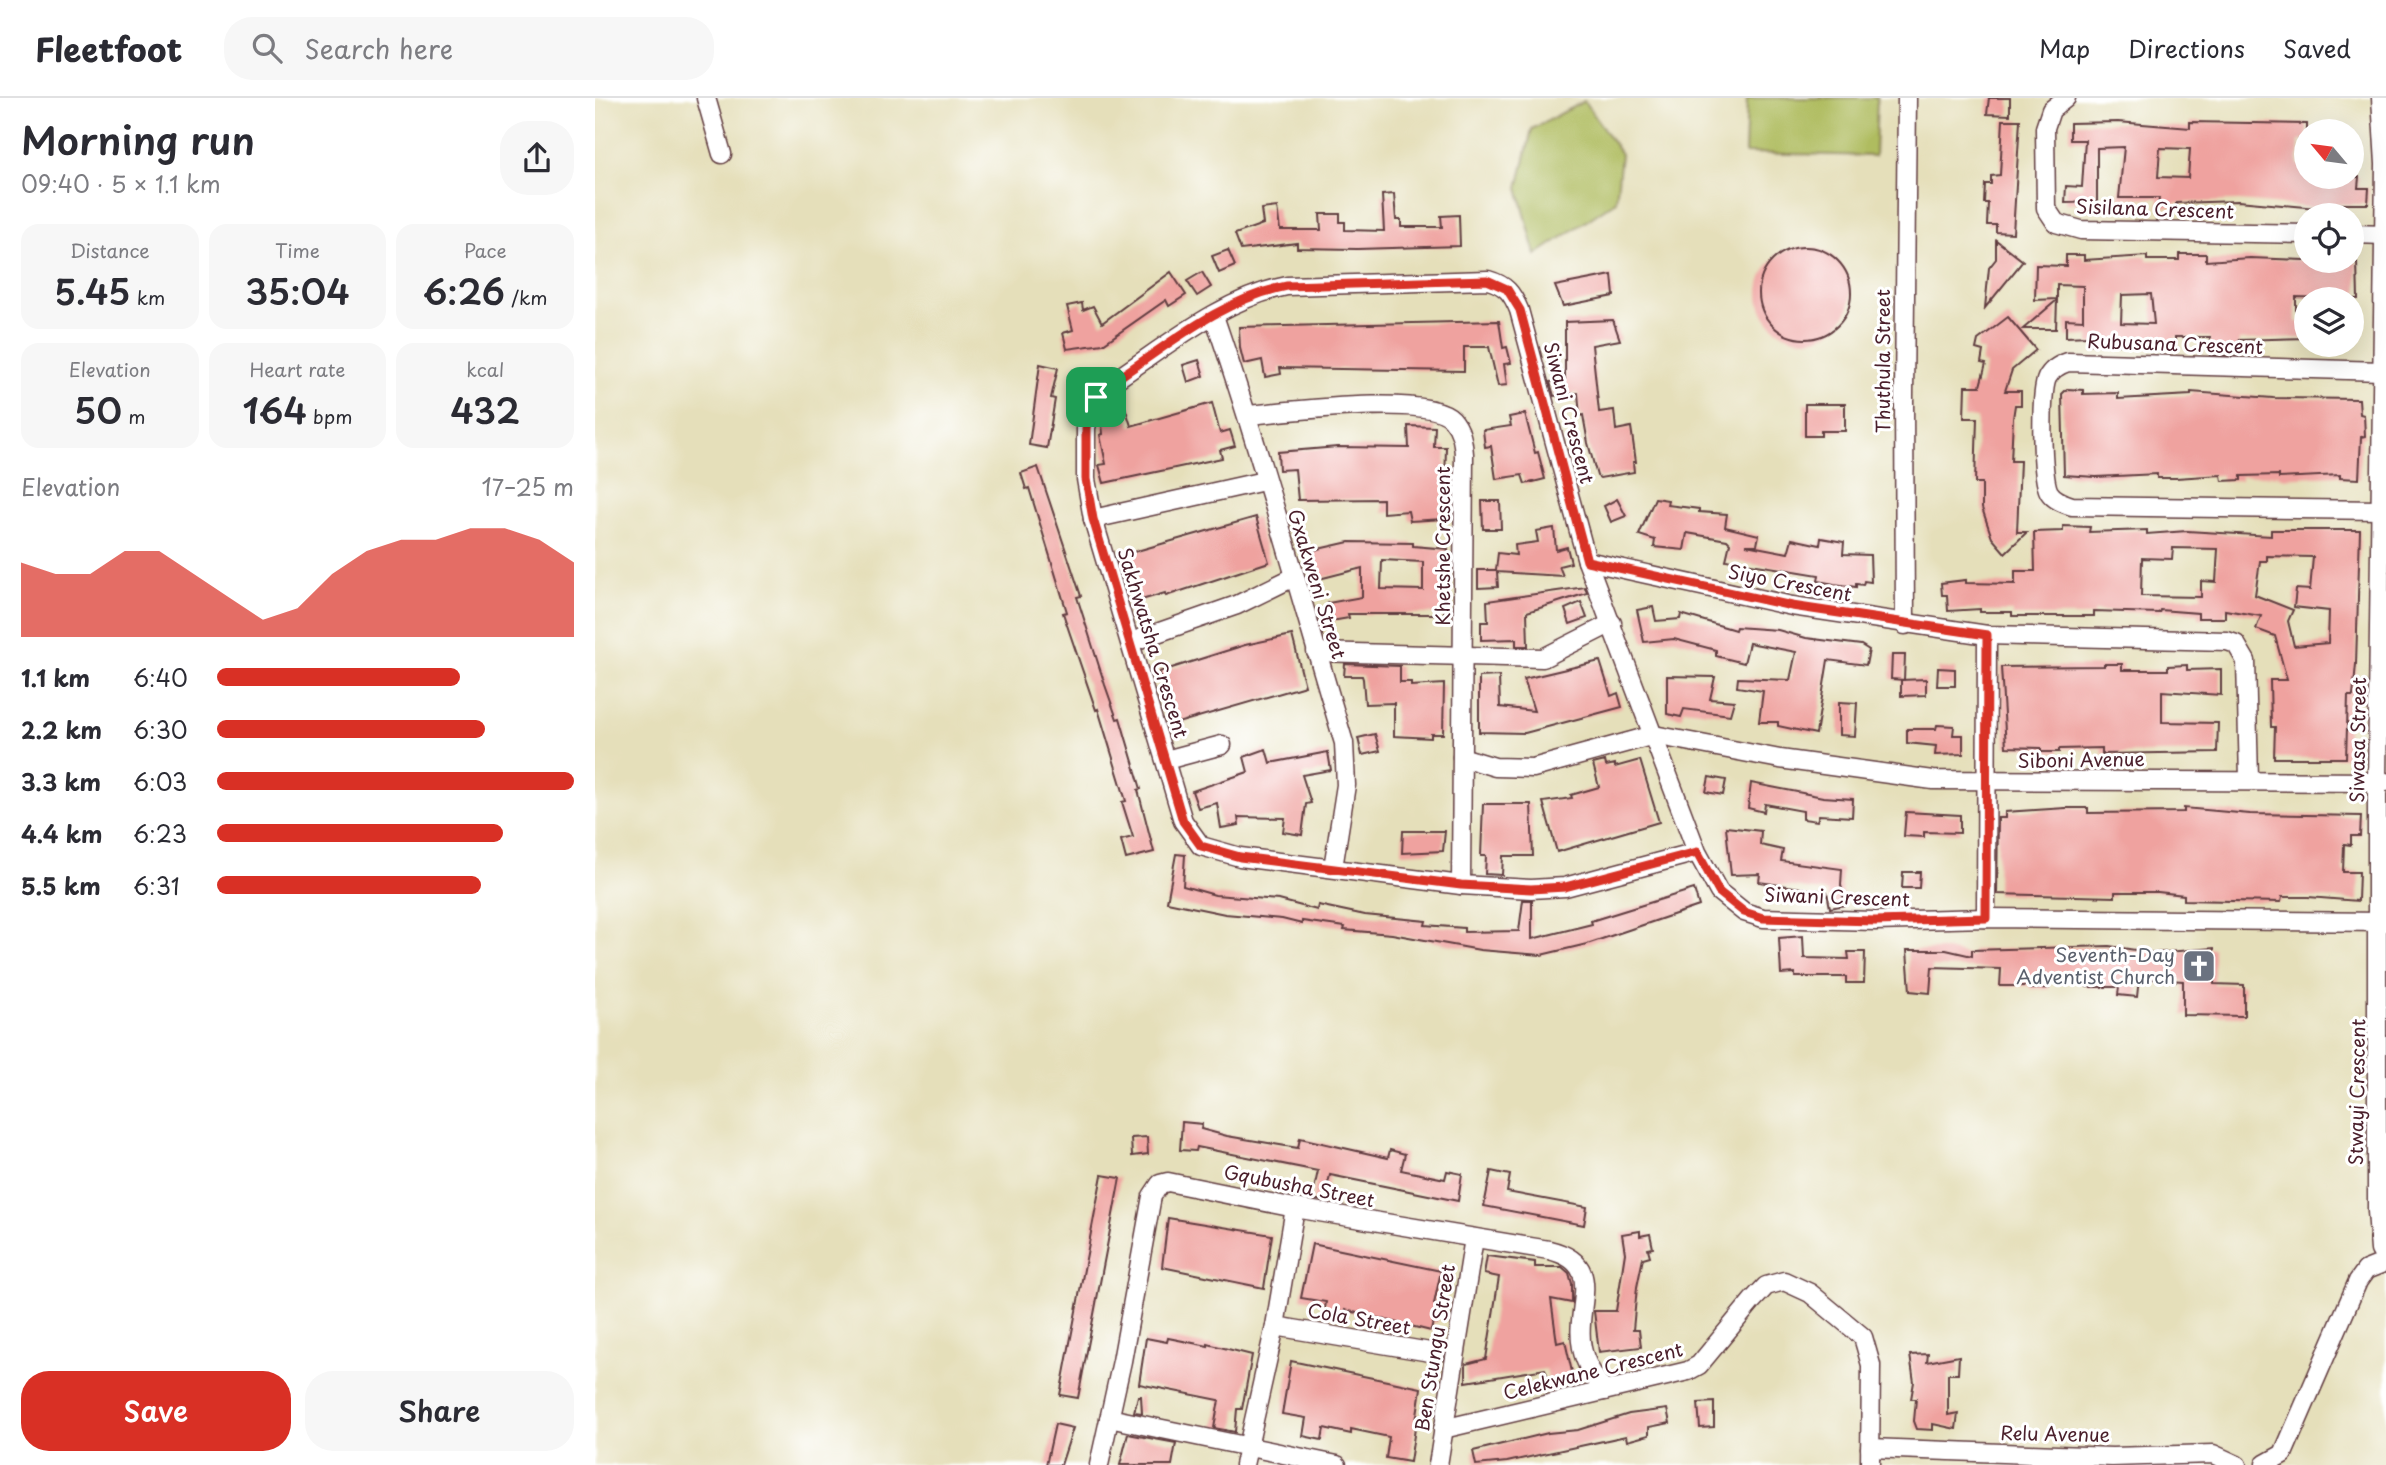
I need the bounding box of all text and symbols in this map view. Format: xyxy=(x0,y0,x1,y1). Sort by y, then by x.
search box xyxy=(224,17,714,80)
text: Fleetfoot xyxy=(35,23,182,73)
icon: search xyxy=(248,29,286,67)
text: Search here xyxy=(304,29,453,68)
text: Map xyxy=(2039,30,2090,66)
text: Directions xyxy=(2128,30,2245,66)
text: Saved xyxy=(2283,30,2351,66)
text: Morning run xyxy=(21,111,255,168)
north arrow xyxy=(2294,119,2364,189)
map controls xyxy=(2294,119,2364,357)
button: share xyxy=(500,121,574,195)
text: 09:40 · 5 × 1.1 km xyxy=(21,166,221,201)
street label: Sisilana Crescent xyxy=(2075,191,2235,225)
button: locate xyxy=(2294,203,2364,273)
text: Distance xyxy=(70,236,150,264)
text: Time xyxy=(275,236,320,264)
text: Pace xyxy=(464,236,507,264)
text: 5.45 xyxy=(54,264,131,317)
text: 35:04 xyxy=(245,264,350,317)
text: 6:26 xyxy=(423,264,505,317)
text: km xyxy=(131,283,165,311)
text: /km xyxy=(505,283,548,311)
button: layers xyxy=(2294,287,2364,357)
street label: Thuthula Street xyxy=(1868,289,1896,433)
street label: Rubusana Crescent xyxy=(2087,326,2264,360)
street label: Siwani Crescent xyxy=(1538,339,1602,487)
text: Elevation xyxy=(69,355,151,383)
text: Heart rate xyxy=(250,355,345,383)
text: kcal xyxy=(466,355,504,383)
pin xyxy=(1066,367,1126,427)
icon: arrive xyxy=(1077,378,1115,416)
text: 50 xyxy=(74,383,122,436)
text: 164 xyxy=(242,383,307,436)
text: 432 xyxy=(450,383,520,436)
text: m xyxy=(122,402,146,430)
text: bpm xyxy=(307,402,353,430)
street label: Khetshe Crescent xyxy=(1428,466,1456,626)
text: Elevation xyxy=(21,469,120,504)
text: 17–25 m xyxy=(481,469,574,504)
street label: Gxakweni Street xyxy=(1282,505,1354,662)
street label: Sakhwatsha Crescent xyxy=(1112,544,1196,742)
street label: Siyo Crescent xyxy=(1726,556,1855,608)
text: 1.1 km xyxy=(21,660,90,695)
text: 6:40 xyxy=(133,660,188,695)
street label: Siwasa Street xyxy=(2342,677,2372,803)
text: 2.2 km xyxy=(21,712,102,747)
text: 6:30 xyxy=(133,712,188,747)
street label: Siboni Avenue xyxy=(2017,744,2145,774)
text: 3.3 km xyxy=(21,764,101,799)
text: 6:03 xyxy=(133,764,187,799)
text: 4.4 km xyxy=(21,816,102,851)
text: 6:23 xyxy=(133,816,187,851)
text: 5.5 km xyxy=(21,868,101,903)
text: 6:31 xyxy=(133,868,180,903)
street label: Siwani Crescent xyxy=(1764,879,1910,913)
place label: Seventh-Day Adventist Church xyxy=(2016,940,2175,990)
church icon: Seventh-Day Adventist Church xyxy=(2180,947,2218,985)
street label: Stwayi Crescent xyxy=(2341,1018,2371,1166)
street label: Gqubusha Street xyxy=(1222,1157,1377,1213)
street label: Ben Stungu Street xyxy=(1407,1262,1461,1434)
street label: Cola Street xyxy=(1305,1295,1413,1341)
street label: Celekwane Crescent xyxy=(1500,1334,1686,1406)
button: Save xyxy=(21,1371,291,1451)
button: Share xyxy=(305,1371,574,1451)
street label: Relu Avenue xyxy=(2000,1418,2110,1448)

